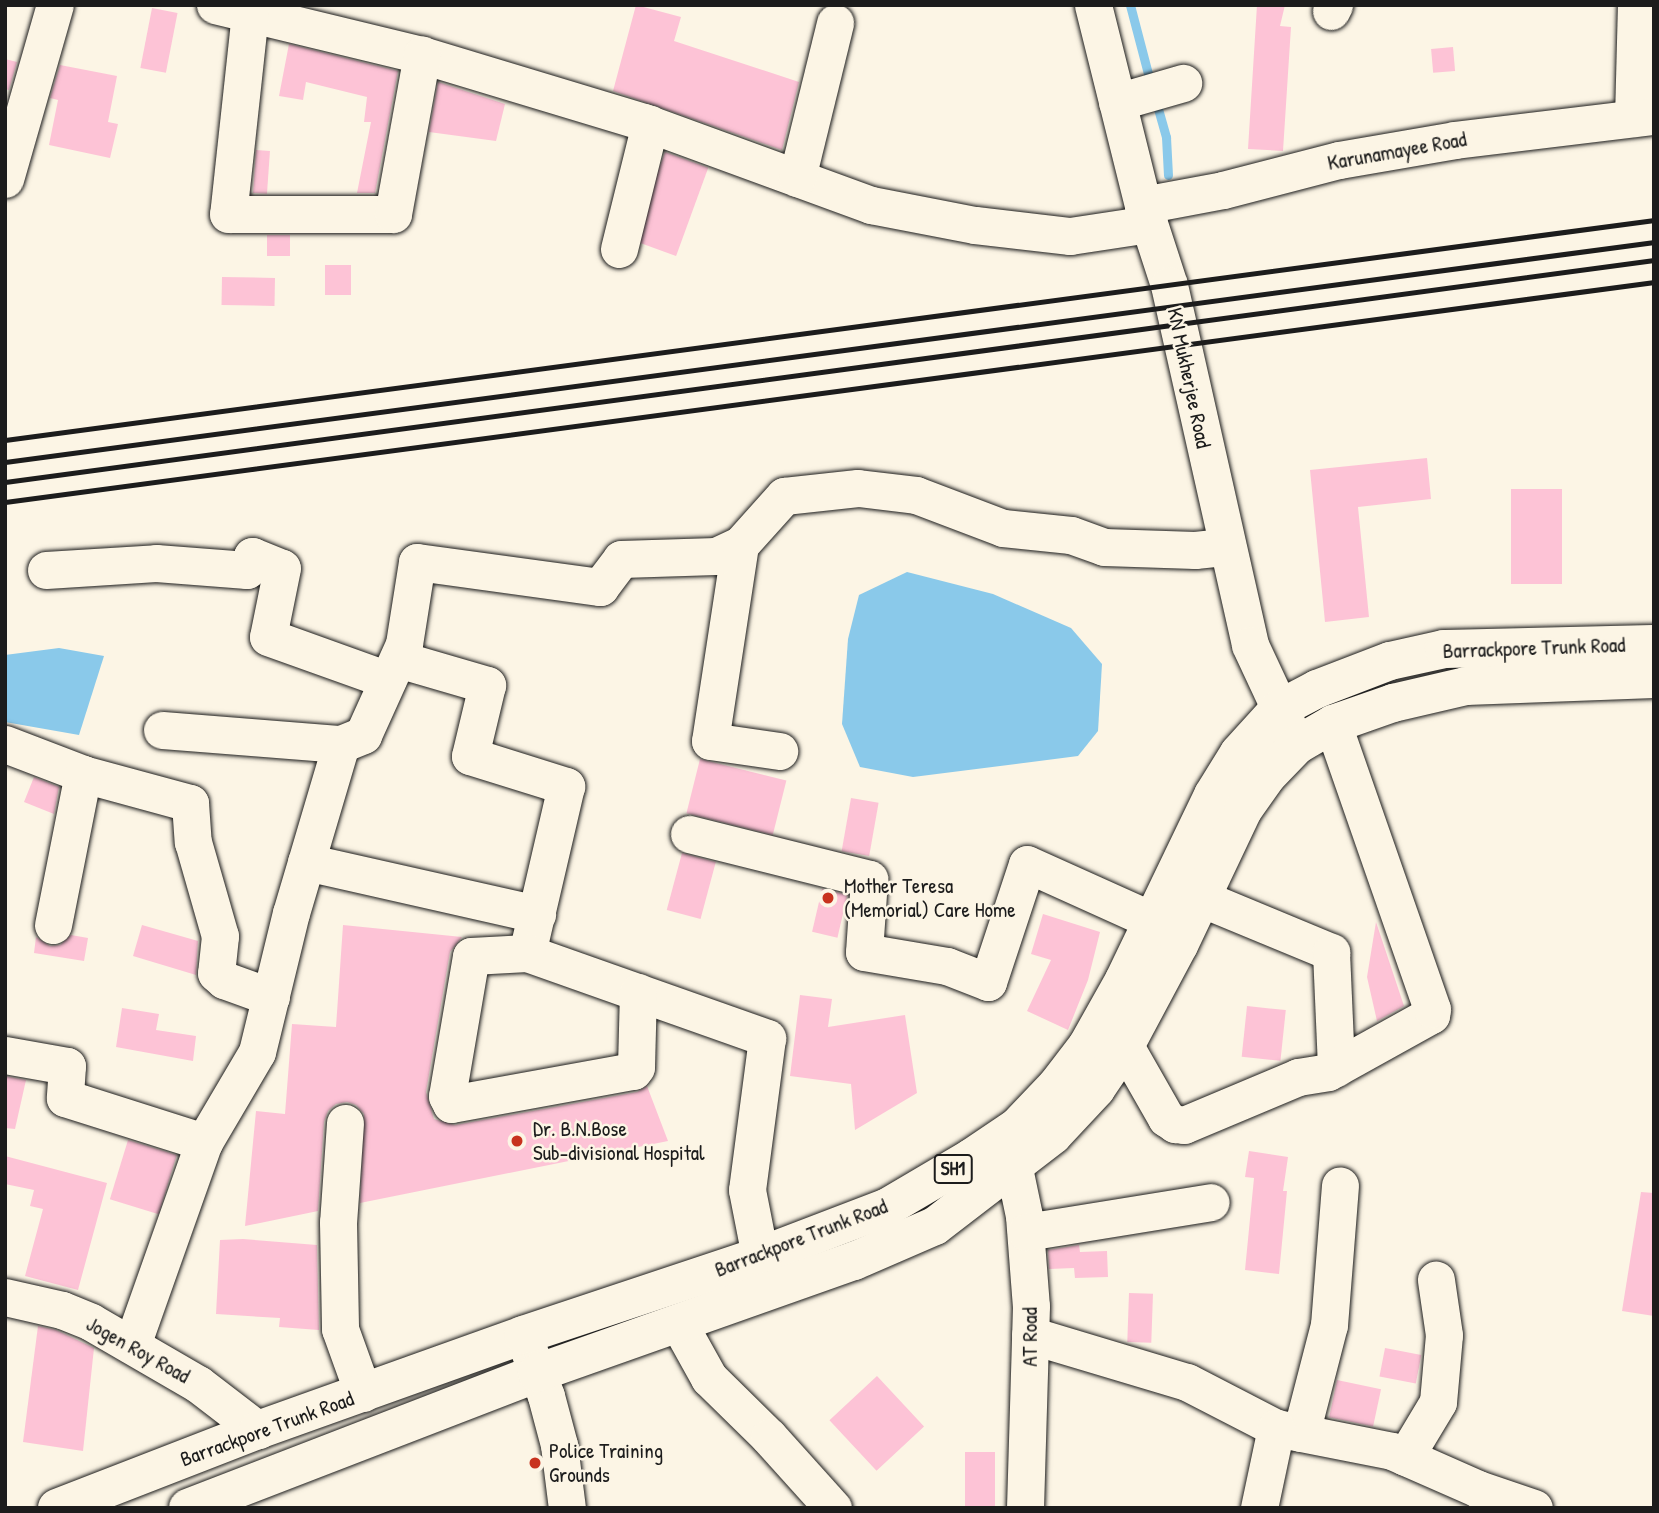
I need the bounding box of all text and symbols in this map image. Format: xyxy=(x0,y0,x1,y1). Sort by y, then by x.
street label: Karunamayee Road xyxy=(1325,126,1469,176)
street label: KN Mukherjee Road xyxy=(1162,306,1216,450)
street label: Barrackpore Trunk Road xyxy=(1442,632,1626,664)
place label: Mother Teresa (Memorial) Care Home xyxy=(844,873,1016,923)
marker: Mother Teresa (Memorial) Care Home xyxy=(818,888,838,908)
place label: Dr. B.N.Bose Sub-divisional Hospital xyxy=(533,1116,705,1166)
marker: Dr. B.N.Bose Sub-divisional Hospital xyxy=(507,1131,527,1151)
road number: SH1 xyxy=(932,1154,974,1184)
street label: Barrackpore Trunk Road xyxy=(711,1194,891,1282)
street label: AT Road xyxy=(1017,1307,1043,1367)
street label: Jogen Roy Road xyxy=(82,1311,194,1389)
street label: Barrackpore Trunk Road xyxy=(177,1386,357,1472)
place label: Police Training Grounds xyxy=(549,1438,663,1488)
marker: Police Training Grounds xyxy=(527,1455,543,1471)

